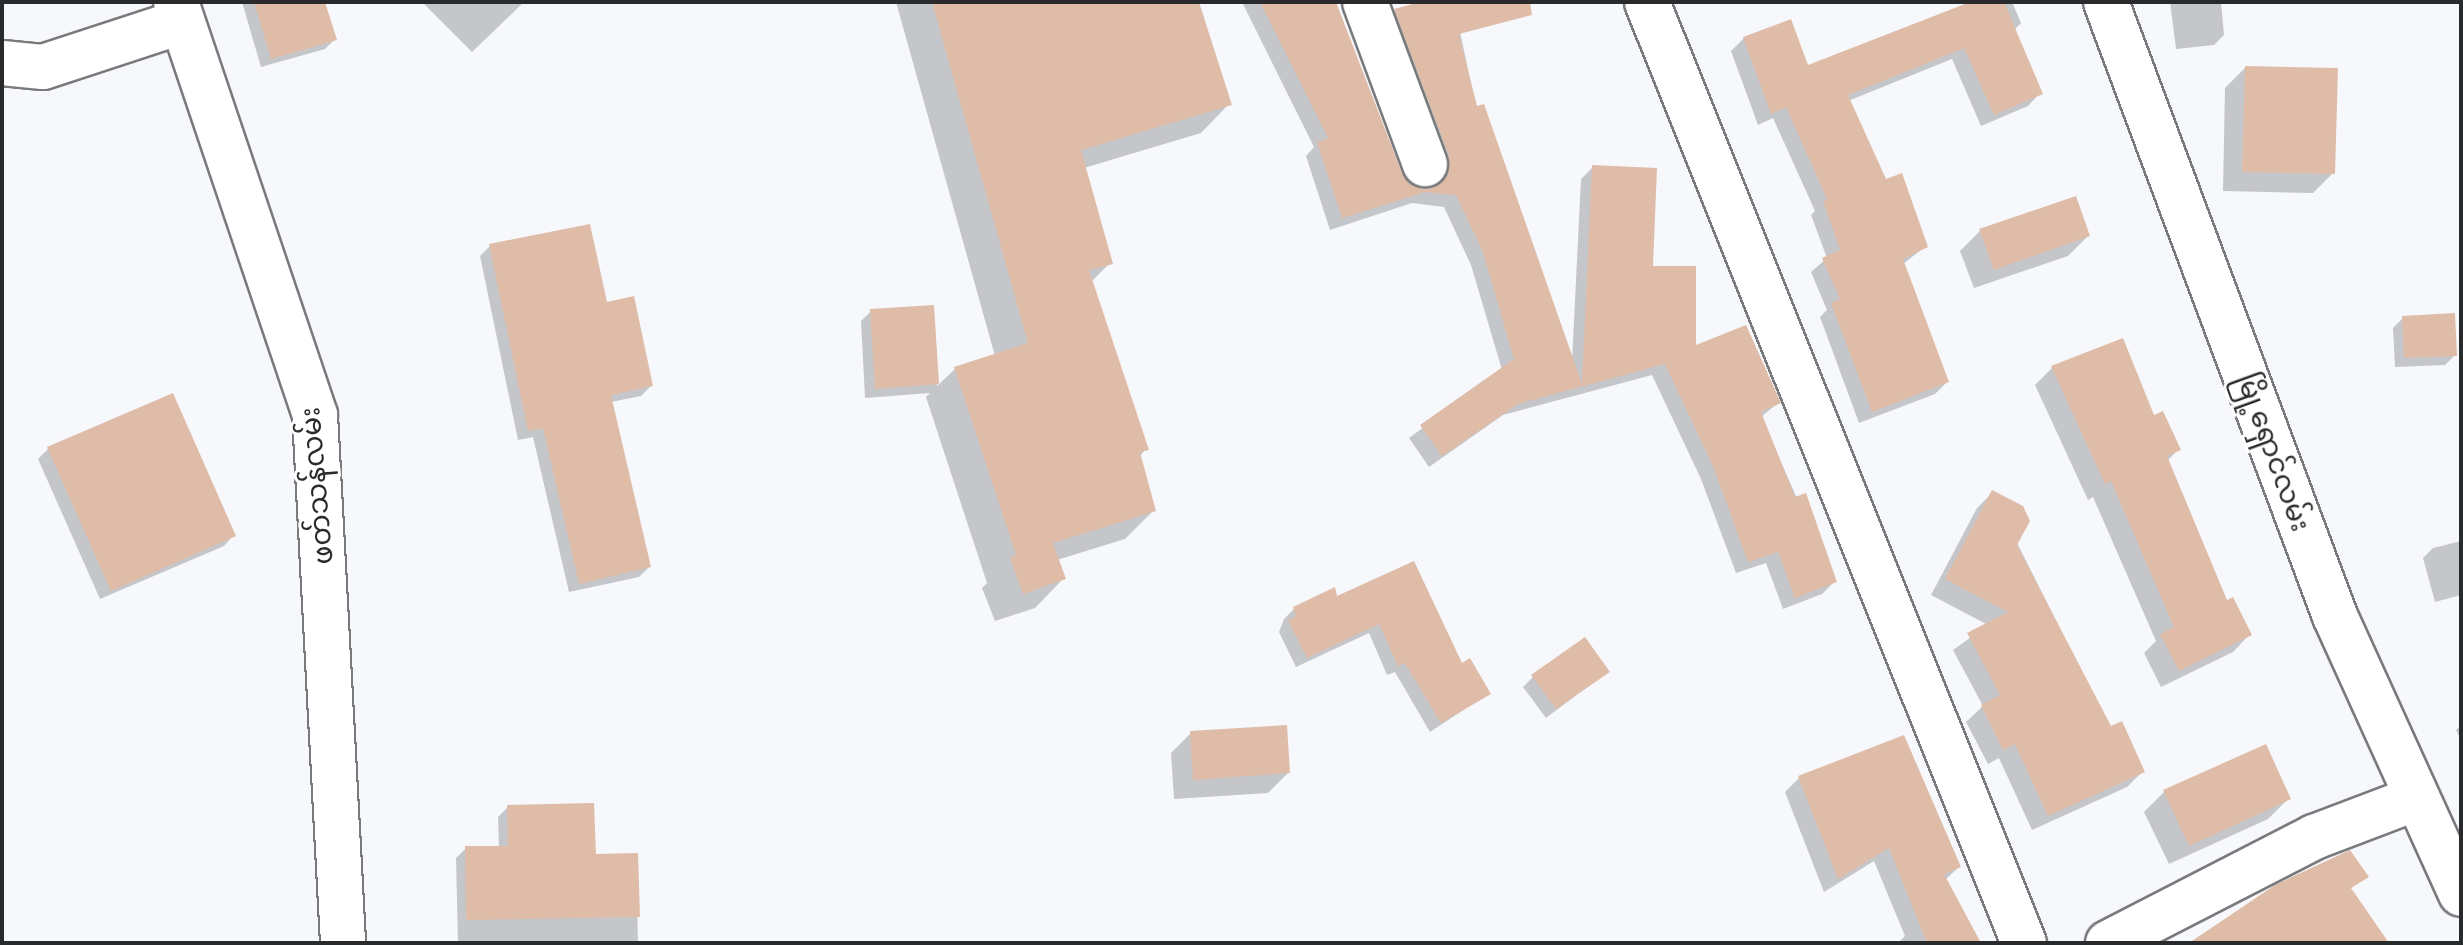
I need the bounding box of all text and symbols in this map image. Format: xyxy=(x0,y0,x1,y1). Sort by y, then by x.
street label: မြို့ရှောင်လမ်း xyxy=(2230,368,2318,536)
street label: ဖတ်သန်လမ်း xyxy=(292,406,340,566)

